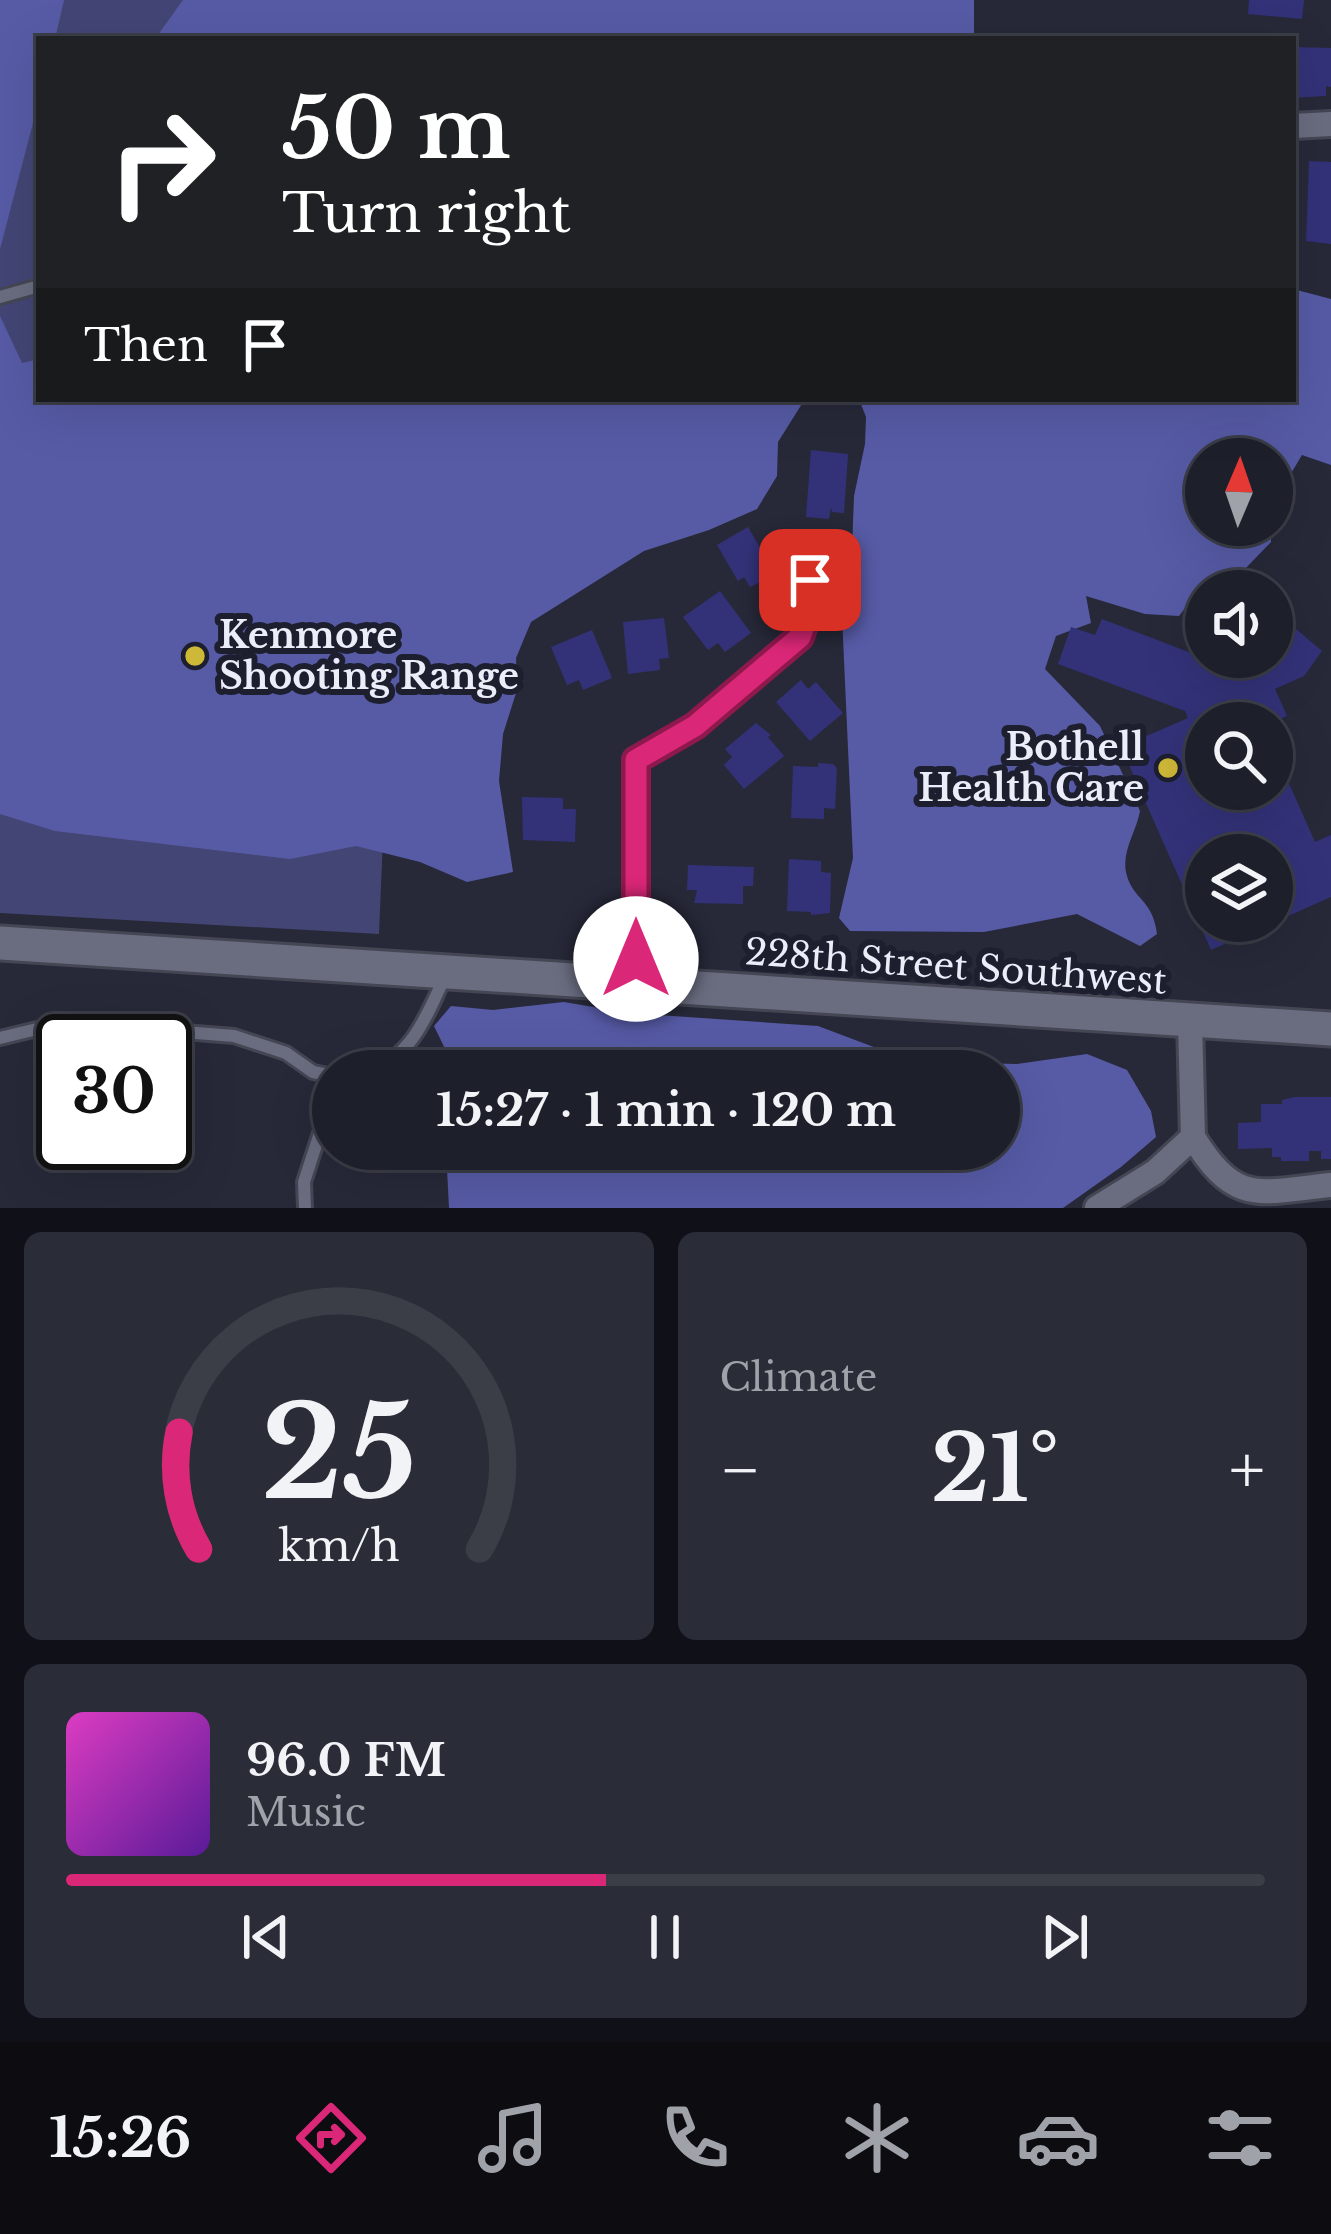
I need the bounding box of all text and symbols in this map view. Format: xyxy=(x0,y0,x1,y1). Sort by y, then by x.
text: 50 m xyxy=(282,77,511,181)
icon: right xyxy=(84,84,240,240)
text: Turn right xyxy=(282,180,571,247)
icon: arrive xyxy=(232,312,298,378)
text: Then xyxy=(84,317,208,373)
north arrow xyxy=(1185,438,1293,546)
map controls xyxy=(1185,438,1293,942)
pin xyxy=(759,529,861,631)
icon: arrive xyxy=(777,547,843,613)
button: sound xyxy=(1185,570,1293,678)
place label: Kenmore Shooting Range xyxy=(219,613,519,699)
marker: Kenmore Shooting Range xyxy=(182,643,208,669)
button: search xyxy=(1185,702,1293,810)
place label: Bothell Health Care xyxy=(918,725,1144,811)
marker: Bothell Health Care xyxy=(1155,755,1181,781)
button: layers xyxy=(1185,834,1293,942)
position arrow xyxy=(573,896,699,1022)
street label: 228th Street Southwest xyxy=(744,929,1169,1004)
speed limit sign: 30 xyxy=(36,1014,192,1170)
text: 15:27 · 1 min · 120 m xyxy=(436,1082,896,1138)
text: Climate xyxy=(720,1353,877,1402)
text: 25 xyxy=(261,1377,416,1532)
text: 21° xyxy=(931,1414,1059,1525)
text: − xyxy=(720,1429,761,1511)
text: + xyxy=(1229,1429,1265,1511)
text: km/h xyxy=(278,1519,400,1573)
text: 96.0 FM xyxy=(246,1732,446,1788)
text: Music xyxy=(246,1788,366,1837)
icon: previous xyxy=(233,1904,299,1970)
icon: pause xyxy=(632,1904,698,1970)
icon: next xyxy=(1032,1904,1098,1970)
icon: directions xyxy=(289,2096,373,2180)
icon: music xyxy=(471,2096,555,2180)
icon: phone xyxy=(653,2096,737,2180)
icon: climate xyxy=(835,2096,919,2180)
icon: car xyxy=(1016,2096,1100,2180)
icon: filters xyxy=(1198,2096,1282,2180)
text: 15:26 xyxy=(49,2105,191,2172)

